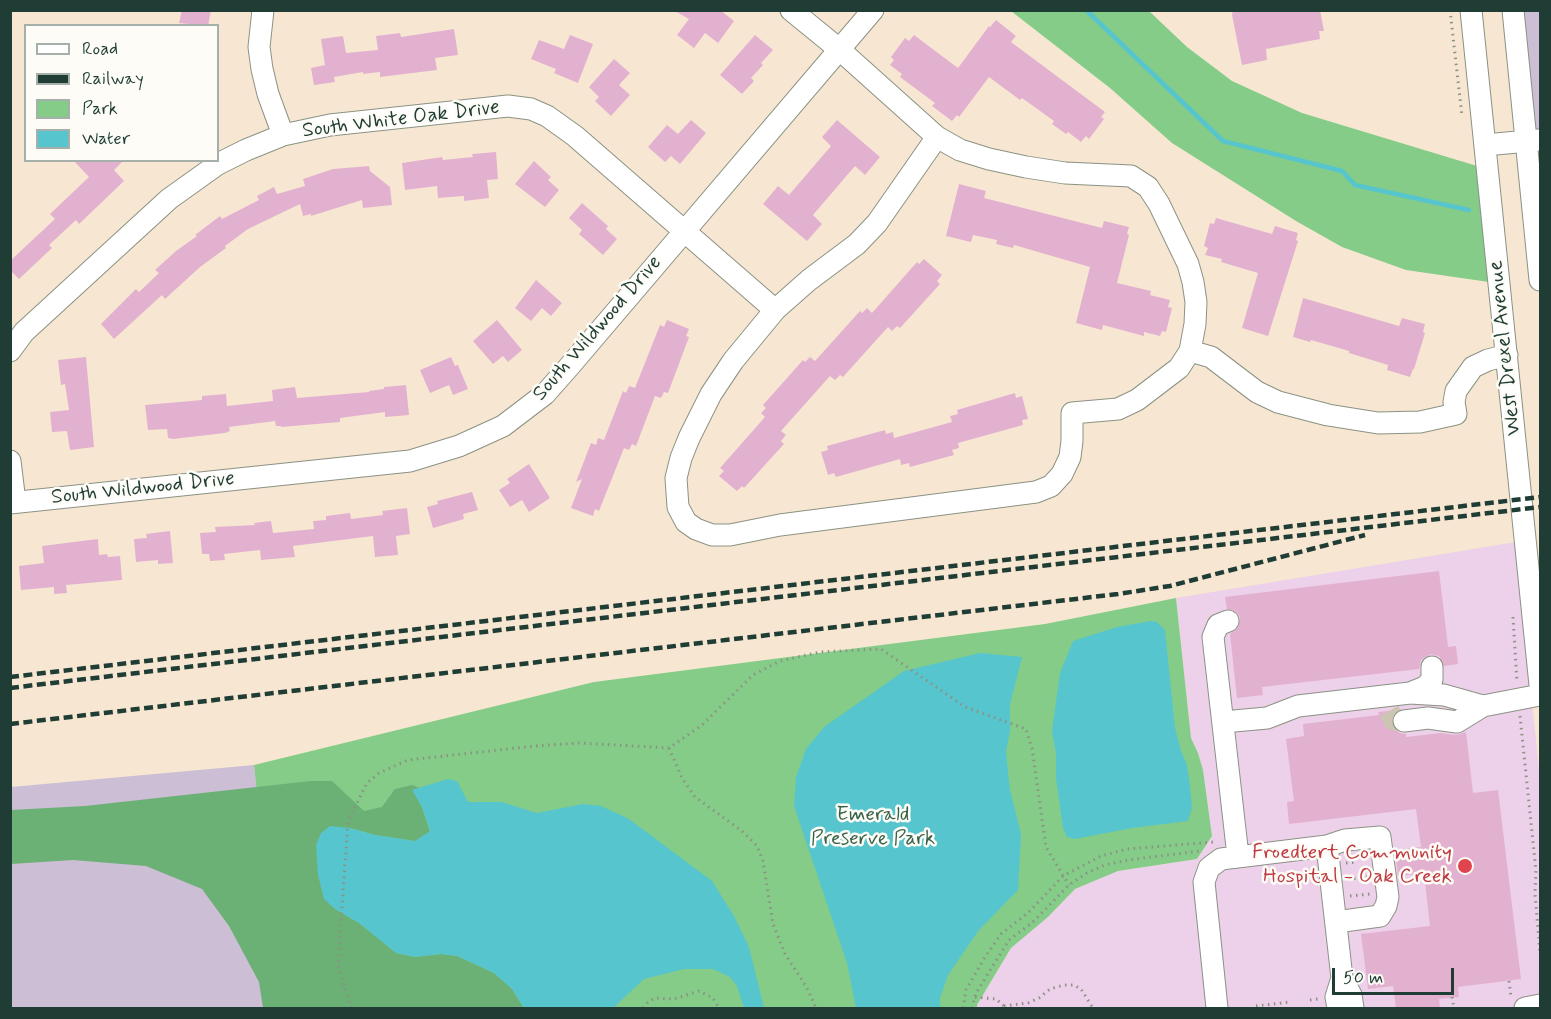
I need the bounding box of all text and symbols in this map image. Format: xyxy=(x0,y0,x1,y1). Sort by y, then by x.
legend xyxy=(24,24,219,162)
text: Road xyxy=(82,37,118,61)
text: Railway xyxy=(82,67,144,91)
street label: South White Oak Drive xyxy=(301,95,501,145)
text: Park xyxy=(82,97,118,121)
text: Water xyxy=(82,127,130,151)
street label: South Wildwood Drive xyxy=(528,251,668,407)
street label: West Drexel Avenue xyxy=(1484,259,1528,437)
street label: South Wildwood Drive xyxy=(50,467,236,511)
park label: Emerald Preserve Park xyxy=(811,803,935,853)
place label: Froedtert Community Hospital - Oak Creek xyxy=(1252,841,1452,891)
marker: Froedtert Community Hospital - Oak Creek xyxy=(1456,857,1474,875)
scale bar xyxy=(1335,956,1456,994)
text: 50 m xyxy=(1343,966,1383,990)

